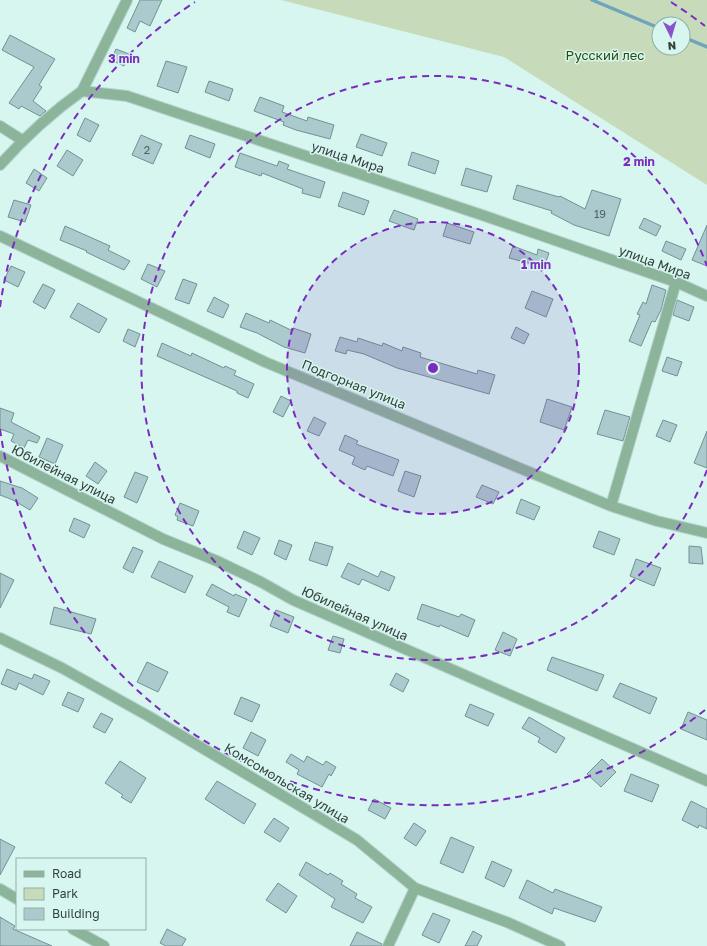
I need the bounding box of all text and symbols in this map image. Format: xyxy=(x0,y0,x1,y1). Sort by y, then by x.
north arrow xyxy=(651,16,691,56)
text: N xyxy=(667,40,677,53)
park label: Русский лес xyxy=(566,47,644,63)
text: 3 min xyxy=(108,51,140,66)
street label: улица Мира xyxy=(309,138,387,176)
house number: 2 xyxy=(144,143,150,156)
text: 2 min xyxy=(623,154,655,169)
house number: 19 xyxy=(594,207,606,220)
street label: улица Мира xyxy=(617,242,693,282)
text: 1 min xyxy=(521,257,551,272)
street label: Подгорная улица xyxy=(300,356,408,412)
centre of rings xyxy=(426,361,440,375)
street label: Юбилейная улица xyxy=(9,441,119,507)
street label: Юбилейная улица xyxy=(299,582,411,644)
street label: Комсомольская улица xyxy=(222,739,352,827)
legend xyxy=(16,858,146,930)
text: Road xyxy=(52,866,81,881)
text: Park xyxy=(52,886,78,901)
text: Building xyxy=(52,906,100,921)

